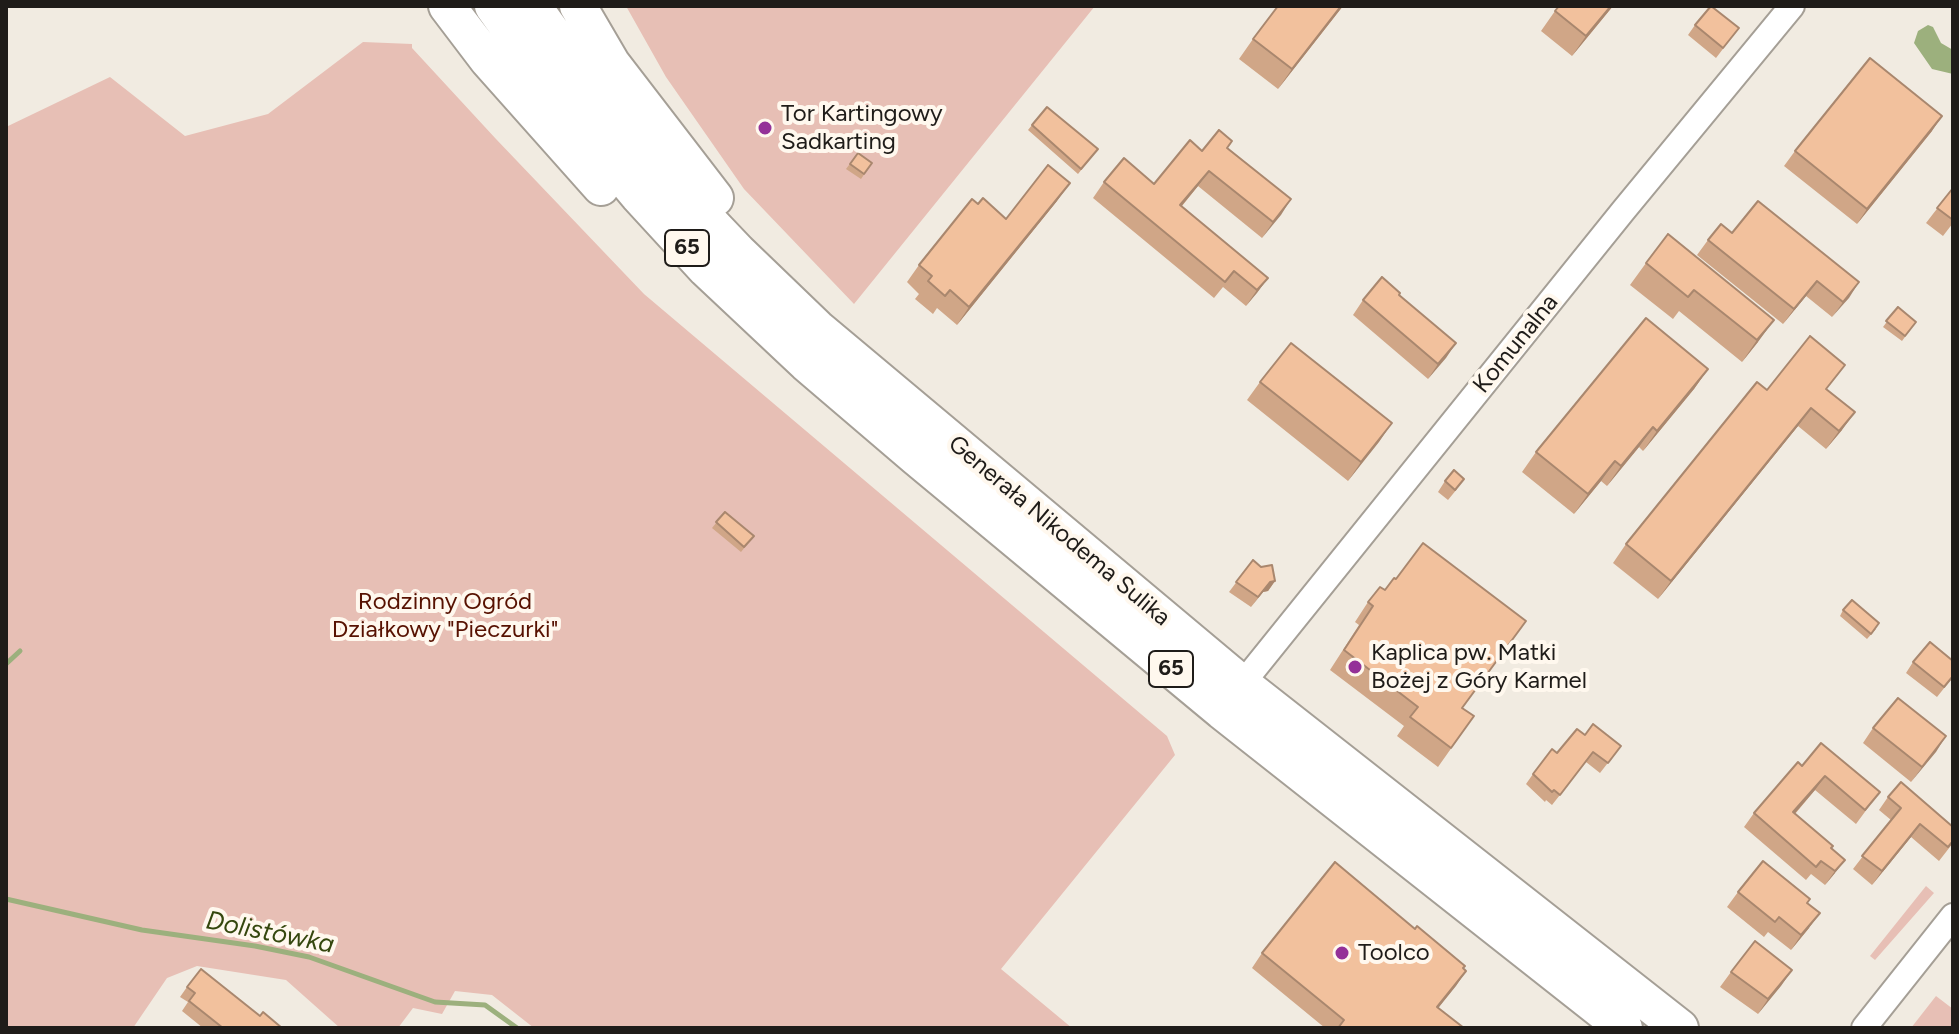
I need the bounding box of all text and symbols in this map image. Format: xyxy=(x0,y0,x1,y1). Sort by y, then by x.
place label: Tor Kartingowy Sadkarting xyxy=(781,100,943,156)
marker: Tor Kartingowy Sadkarting xyxy=(756,119,774,137)
road number: 65 xyxy=(665,230,709,266)
street label: Komunalna xyxy=(1467,289,1565,399)
street label: Generała Nikodema Sulika xyxy=(942,430,1176,632)
park label: Rodzinny Ogród Działkowy "Pieczurki" xyxy=(332,588,558,644)
place label: Kaplica pw. Matki Bożej z Góry Karmel xyxy=(1371,639,1587,695)
road number: 65 xyxy=(1149,651,1193,687)
marker: Kaplica pw. Matki Bożej z Góry Karmel xyxy=(1346,658,1364,676)
water label: Dolistówka xyxy=(203,905,337,961)
place label: Toolco xyxy=(1358,939,1430,967)
marker: Toolco xyxy=(1333,944,1351,962)

